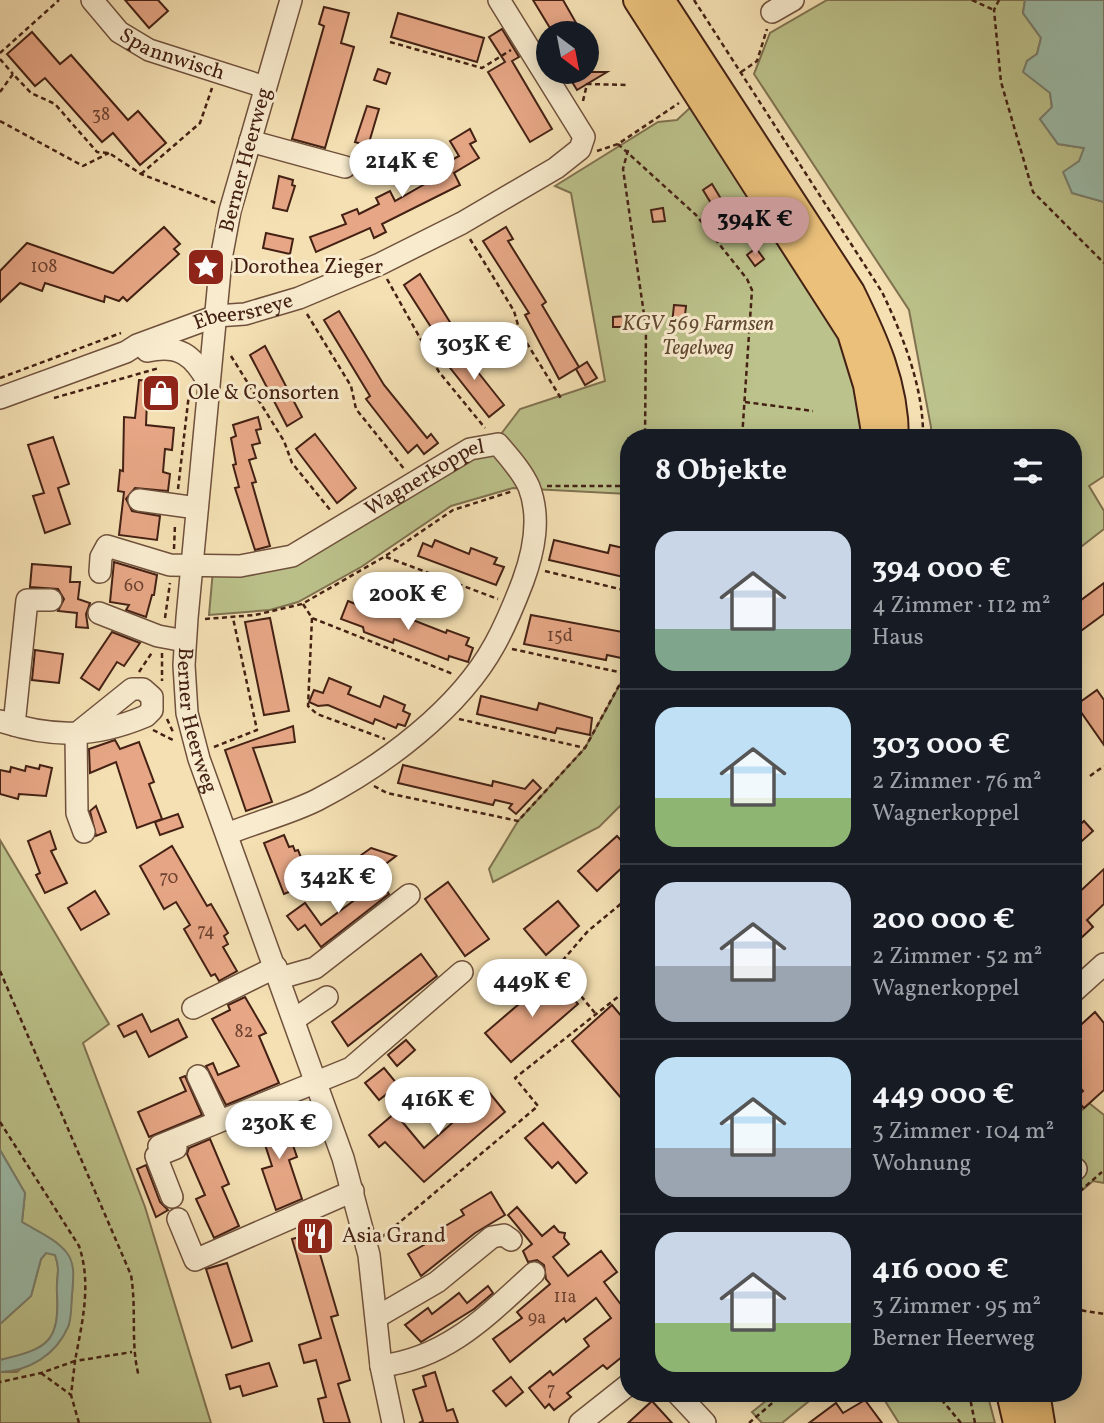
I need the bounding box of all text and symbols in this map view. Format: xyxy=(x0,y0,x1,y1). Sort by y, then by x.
street label: Spannwisch xyxy=(114,21,229,88)
north arrow xyxy=(536,21,598,84)
map controls xyxy=(536,21,599,84)
street label: Berner Heerweg xyxy=(213,84,279,236)
house number: 38 xyxy=(92,103,110,128)
pin: 214K € xyxy=(345,140,459,199)
text: 214K € xyxy=(365,146,439,178)
pin: 394K € xyxy=(698,198,812,257)
text: 394K € xyxy=(717,204,793,236)
place icon: Dorothea Zieger xyxy=(185,246,227,288)
place label: Dorothea Zieger xyxy=(233,253,383,282)
house number: 108 xyxy=(31,255,57,280)
street label: Ebeersreye xyxy=(189,286,296,338)
park label: KGV 569 Farmsen Tegelweg xyxy=(622,310,774,363)
pin: 303K € xyxy=(417,322,531,382)
text: 303K € xyxy=(436,329,512,361)
shop icon: Ole & Consorten xyxy=(140,372,182,414)
place label: Ole & Consorten xyxy=(188,379,340,408)
street label: Wagnerkoppel xyxy=(359,432,487,523)
text: 8 Objekte xyxy=(655,450,787,492)
icon: filters xyxy=(1009,452,1047,490)
text: 394 000 € xyxy=(872,548,1011,590)
icon: home xyxy=(711,559,795,643)
pin: 200K € xyxy=(351,572,465,632)
house number: 60 xyxy=(124,574,144,599)
text: 200K € xyxy=(369,579,447,611)
text: 4 Zimmer · 112 m² xyxy=(872,590,1050,622)
text: Haus xyxy=(872,622,924,654)
house number: 15d xyxy=(547,624,573,649)
street label: Berner Heerweg xyxy=(169,647,225,797)
text: 303 000 € xyxy=(872,724,1010,766)
icon: home xyxy=(711,735,795,819)
text: 2 Zimmer · 76 m² xyxy=(872,766,1042,798)
text: Wagnerkoppel xyxy=(872,798,1020,830)
pin: 342K € xyxy=(281,856,395,915)
text: 342K € xyxy=(300,862,376,894)
house number: 70 xyxy=(160,866,179,891)
text: 200 000 € xyxy=(872,899,1015,941)
icon: home xyxy=(711,910,795,994)
house number: 74 xyxy=(197,919,215,944)
text: 2 Zimmer · 52 m² xyxy=(872,941,1042,973)
pin: 449K € xyxy=(475,960,589,1019)
text: 449K € xyxy=(493,966,571,998)
text: Wagnerkoppel xyxy=(872,973,1020,1005)
house number: 82 xyxy=(235,1020,253,1045)
text: 449 000 € xyxy=(872,1074,1014,1116)
pin: 416K € xyxy=(381,1078,495,1137)
text: 416K € xyxy=(401,1084,475,1116)
icon: home xyxy=(711,1085,795,1169)
pin: 230K € xyxy=(222,1102,336,1161)
text: 230K € xyxy=(241,1108,317,1140)
text: 3 Zimmer · 104 m² xyxy=(872,1116,1054,1148)
text: Wohnung xyxy=(872,1148,971,1180)
restaurant icon: Asia Grand xyxy=(294,1215,336,1257)
place label: Asia Grand xyxy=(342,1222,446,1251)
text: 416 000 € xyxy=(872,1249,1009,1291)
icon: home xyxy=(711,1260,795,1344)
house number: 11a xyxy=(554,1285,576,1310)
text: 3 Zimmer · 95 m² xyxy=(872,1291,1041,1323)
house number: 9a xyxy=(528,1306,546,1331)
text: Berner Heerweg xyxy=(872,1323,1035,1355)
house number: 7 xyxy=(547,1378,555,1403)

